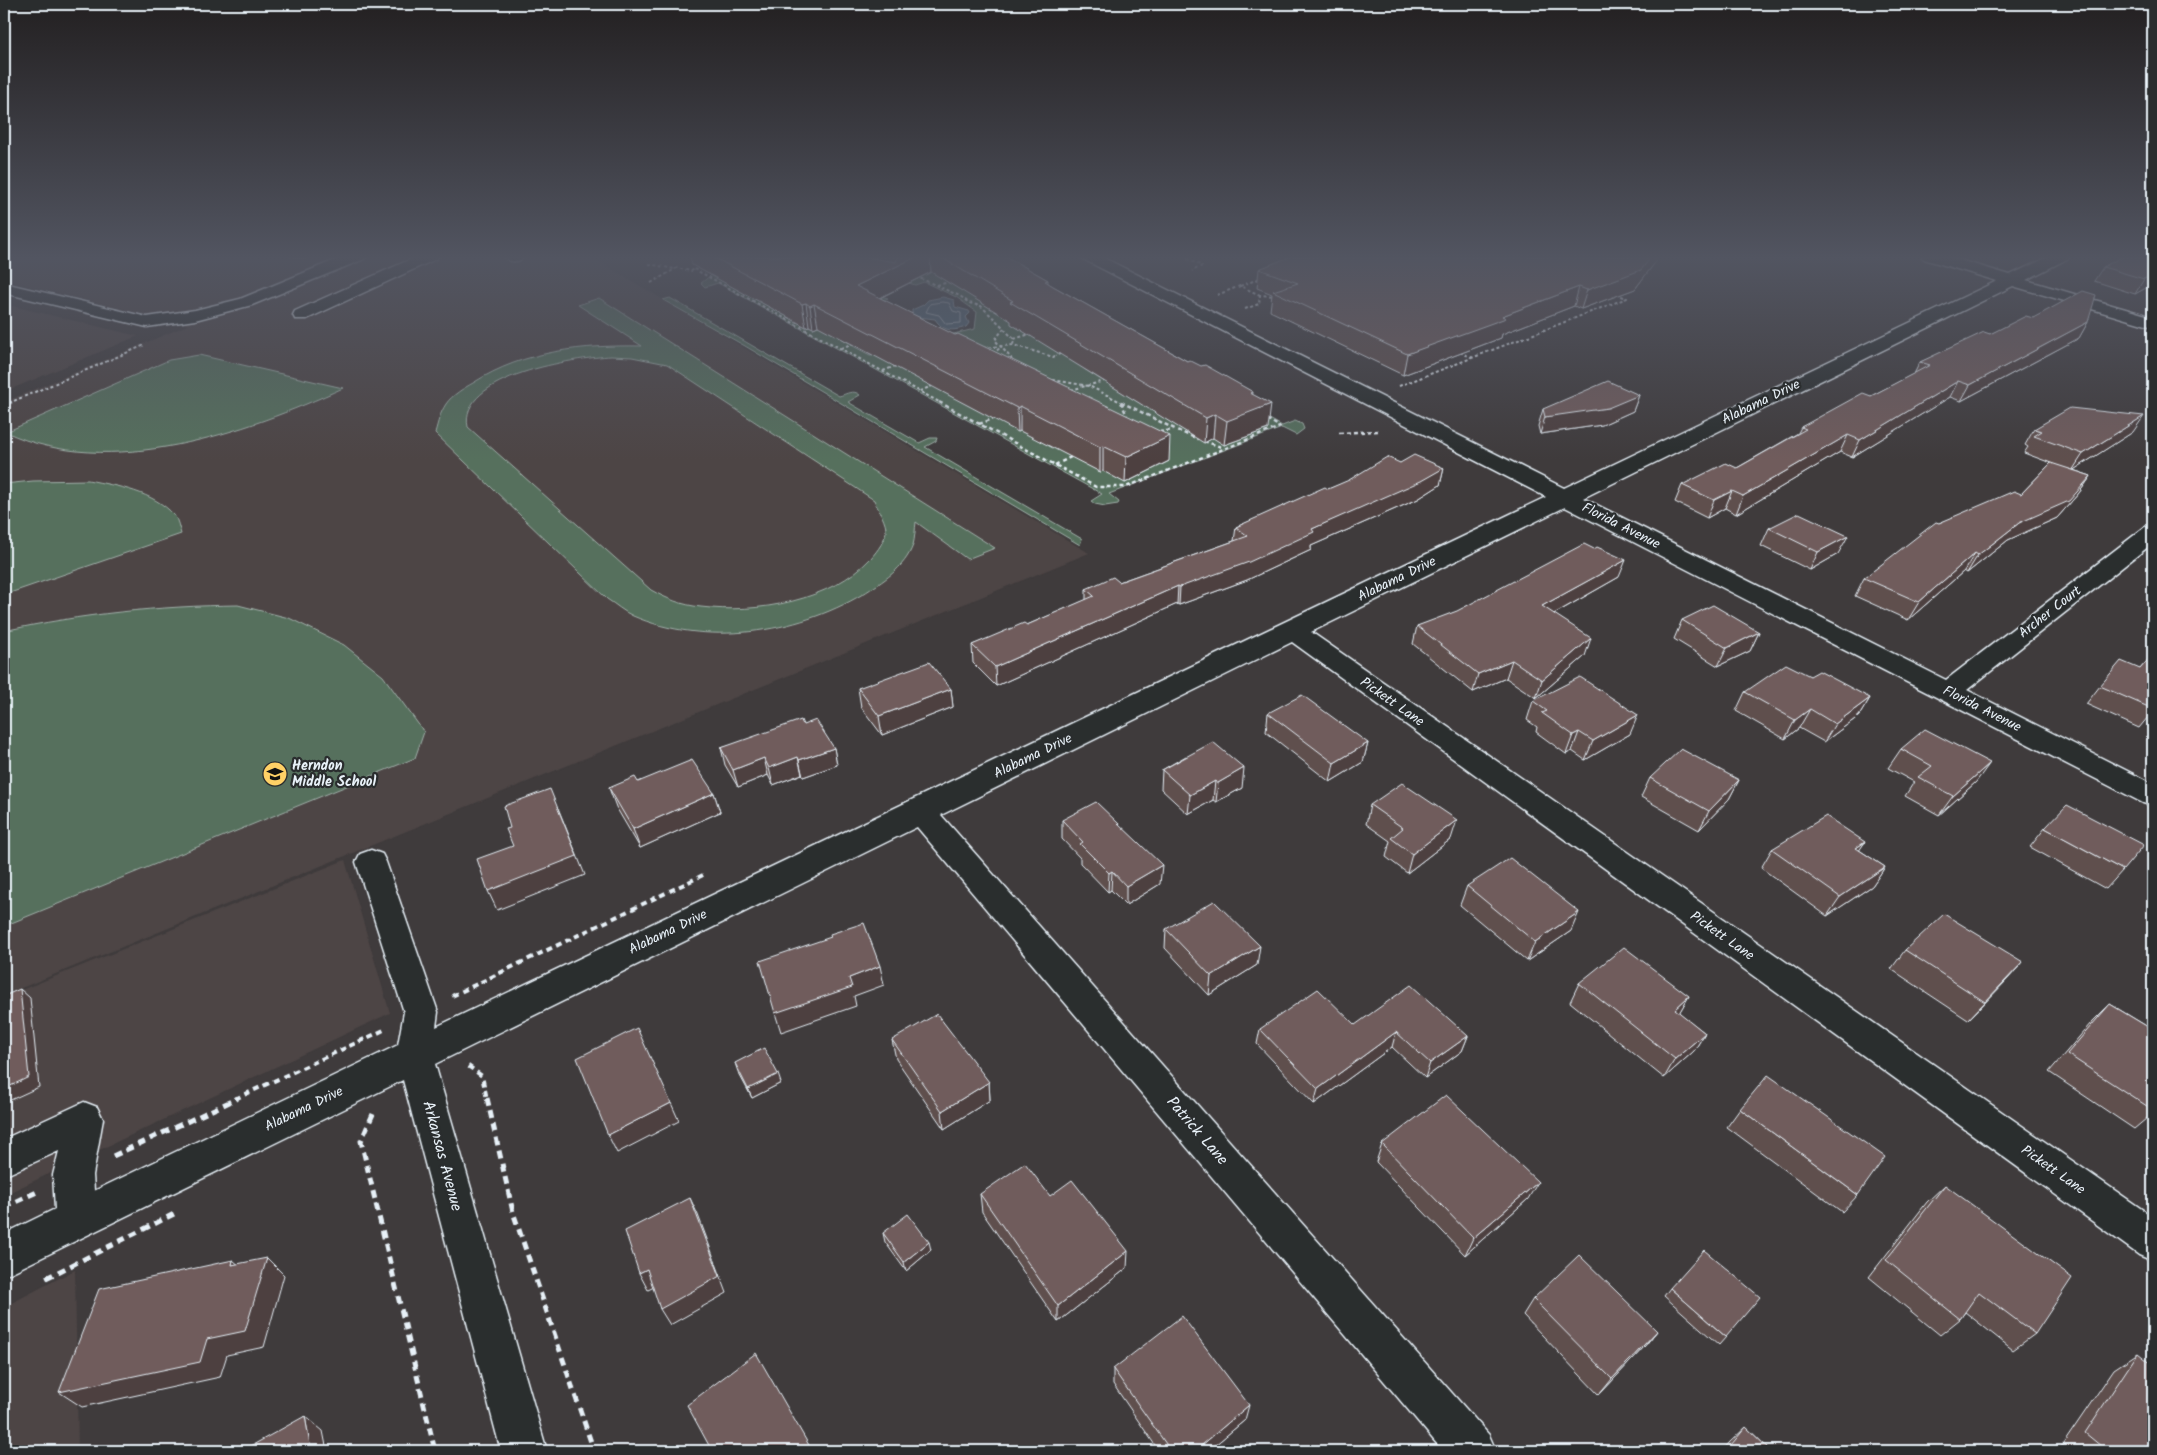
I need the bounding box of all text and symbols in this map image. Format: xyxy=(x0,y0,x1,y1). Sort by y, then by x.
street label: Alabama Drive xyxy=(1718,373,1805,431)
street label: Florida Avenue xyxy=(1578,497,1665,556)
street label: Alabama Drive xyxy=(1354,550,1441,608)
street label: Archer Court xyxy=(2014,580,2087,644)
street label: Pickett Lane xyxy=(1355,672,1429,733)
street label: Florida Avenue xyxy=(1939,680,2026,739)
street label: Alabama Drive xyxy=(990,727,1077,785)
place label: Herndon Middle School xyxy=(292,755,376,793)
school or university icon: Herndon Middle School xyxy=(262,761,288,787)
street label: Alabama Drive xyxy=(625,903,712,961)
street label: Pickett Lane xyxy=(1685,906,1759,967)
street label: Alabama Drive xyxy=(261,1080,348,1138)
street label: Patrick Lane xyxy=(1160,1091,1234,1171)
street label: Arkansas Avenue xyxy=(415,1098,469,1214)
street label: Pickett Lane xyxy=(2016,1140,2090,1201)

